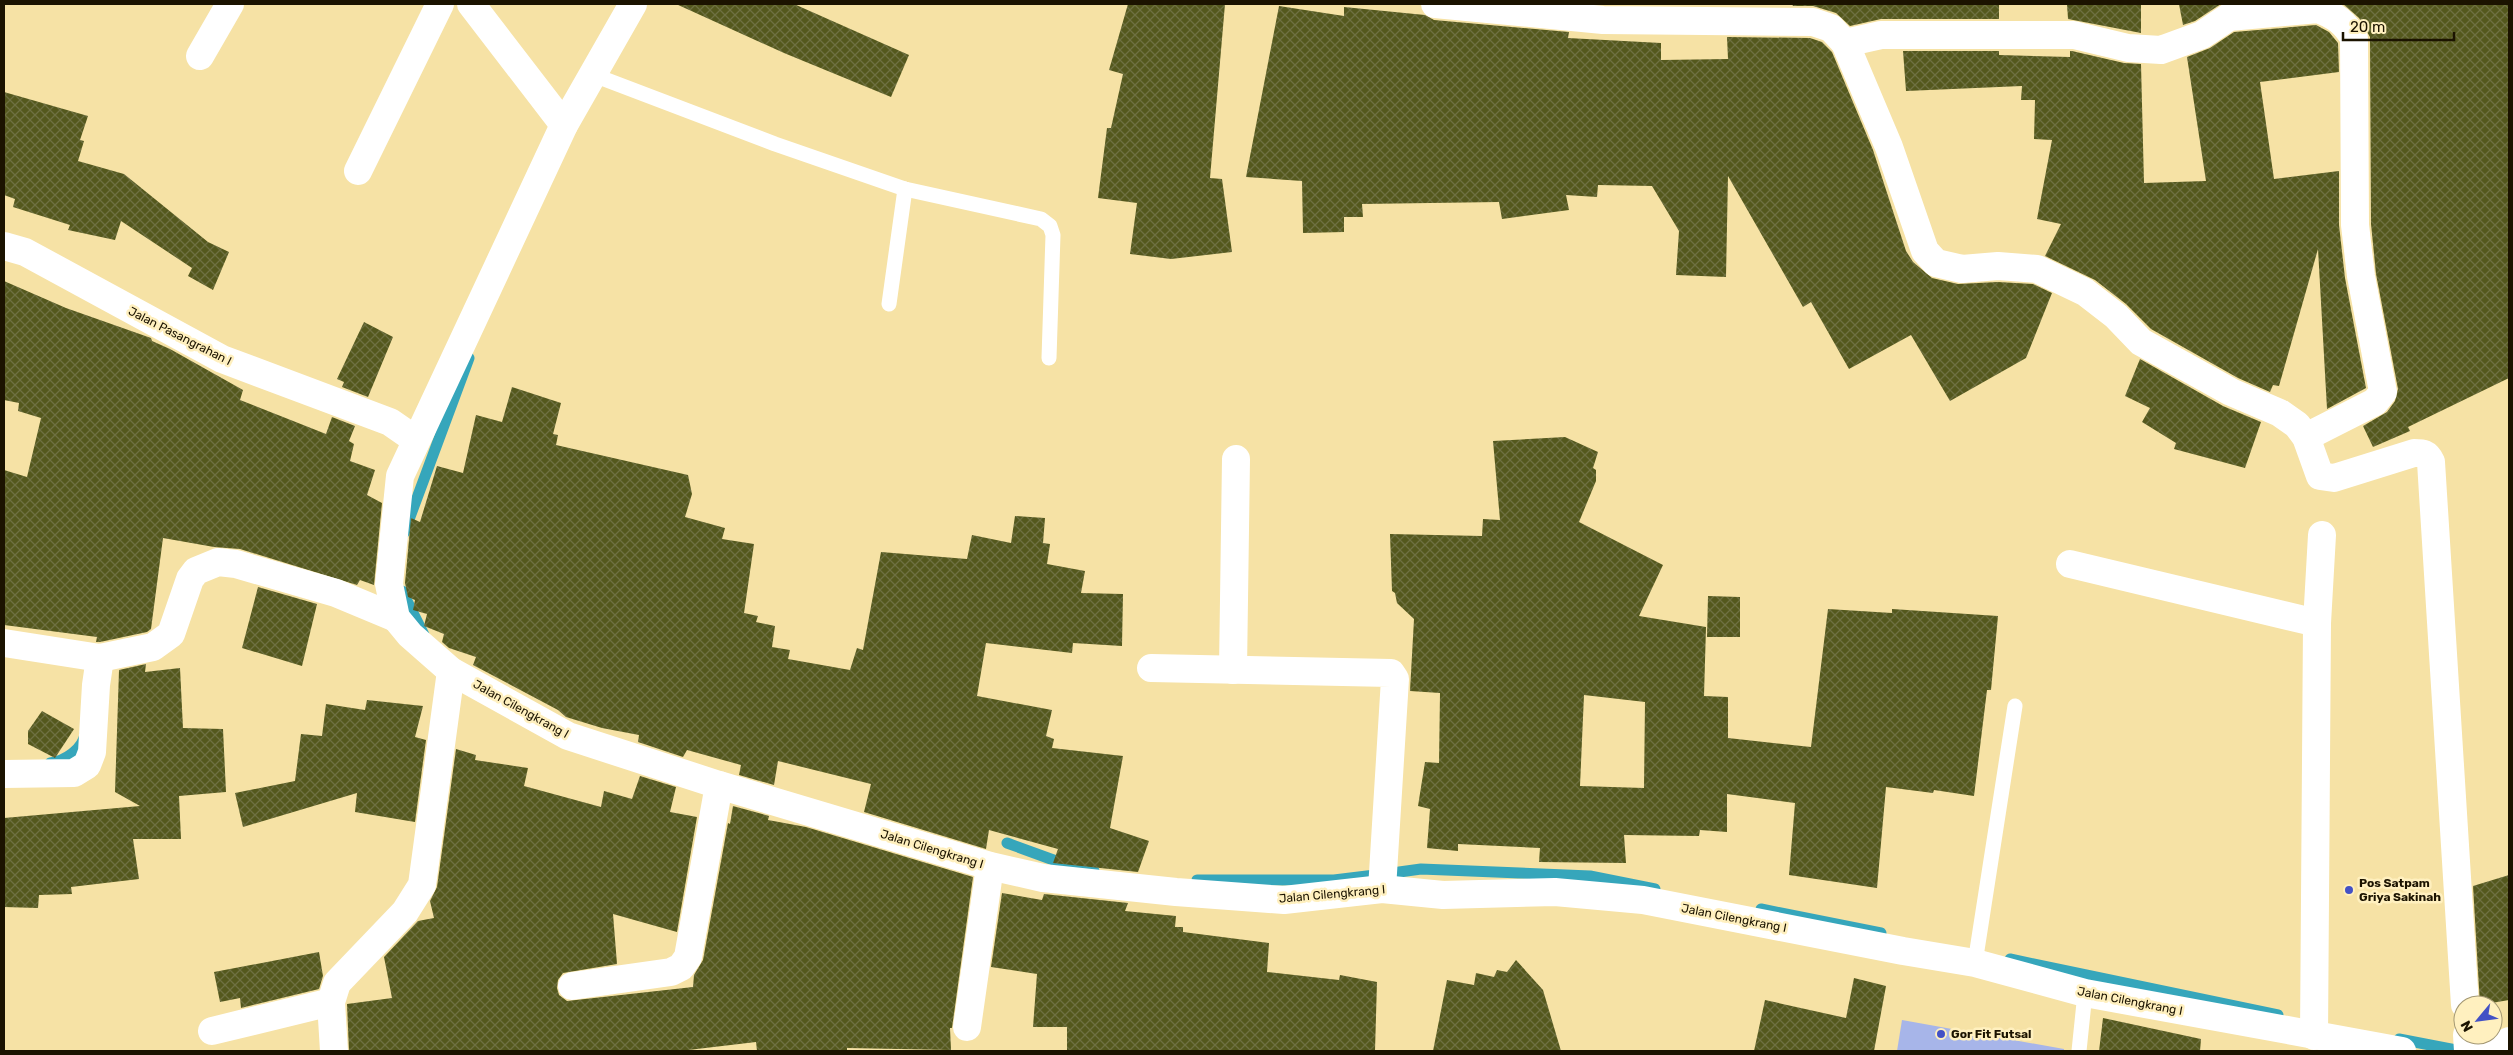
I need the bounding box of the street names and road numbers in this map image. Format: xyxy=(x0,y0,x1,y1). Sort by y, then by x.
street label: Jalan Pasangrahan I xyxy=(126,304,234,368)
street label: Jalan Cilengkrang I xyxy=(471,677,571,741)
street label: Jalan Cilengkrang I xyxy=(879,827,985,871)
street label: Jalan Cilengkrang I xyxy=(1278,882,1386,906)
street label: Jalan Cilengkrang I xyxy=(1680,901,1788,935)
street label: Jalan Cilengkrang I xyxy=(2076,984,2184,1018)

